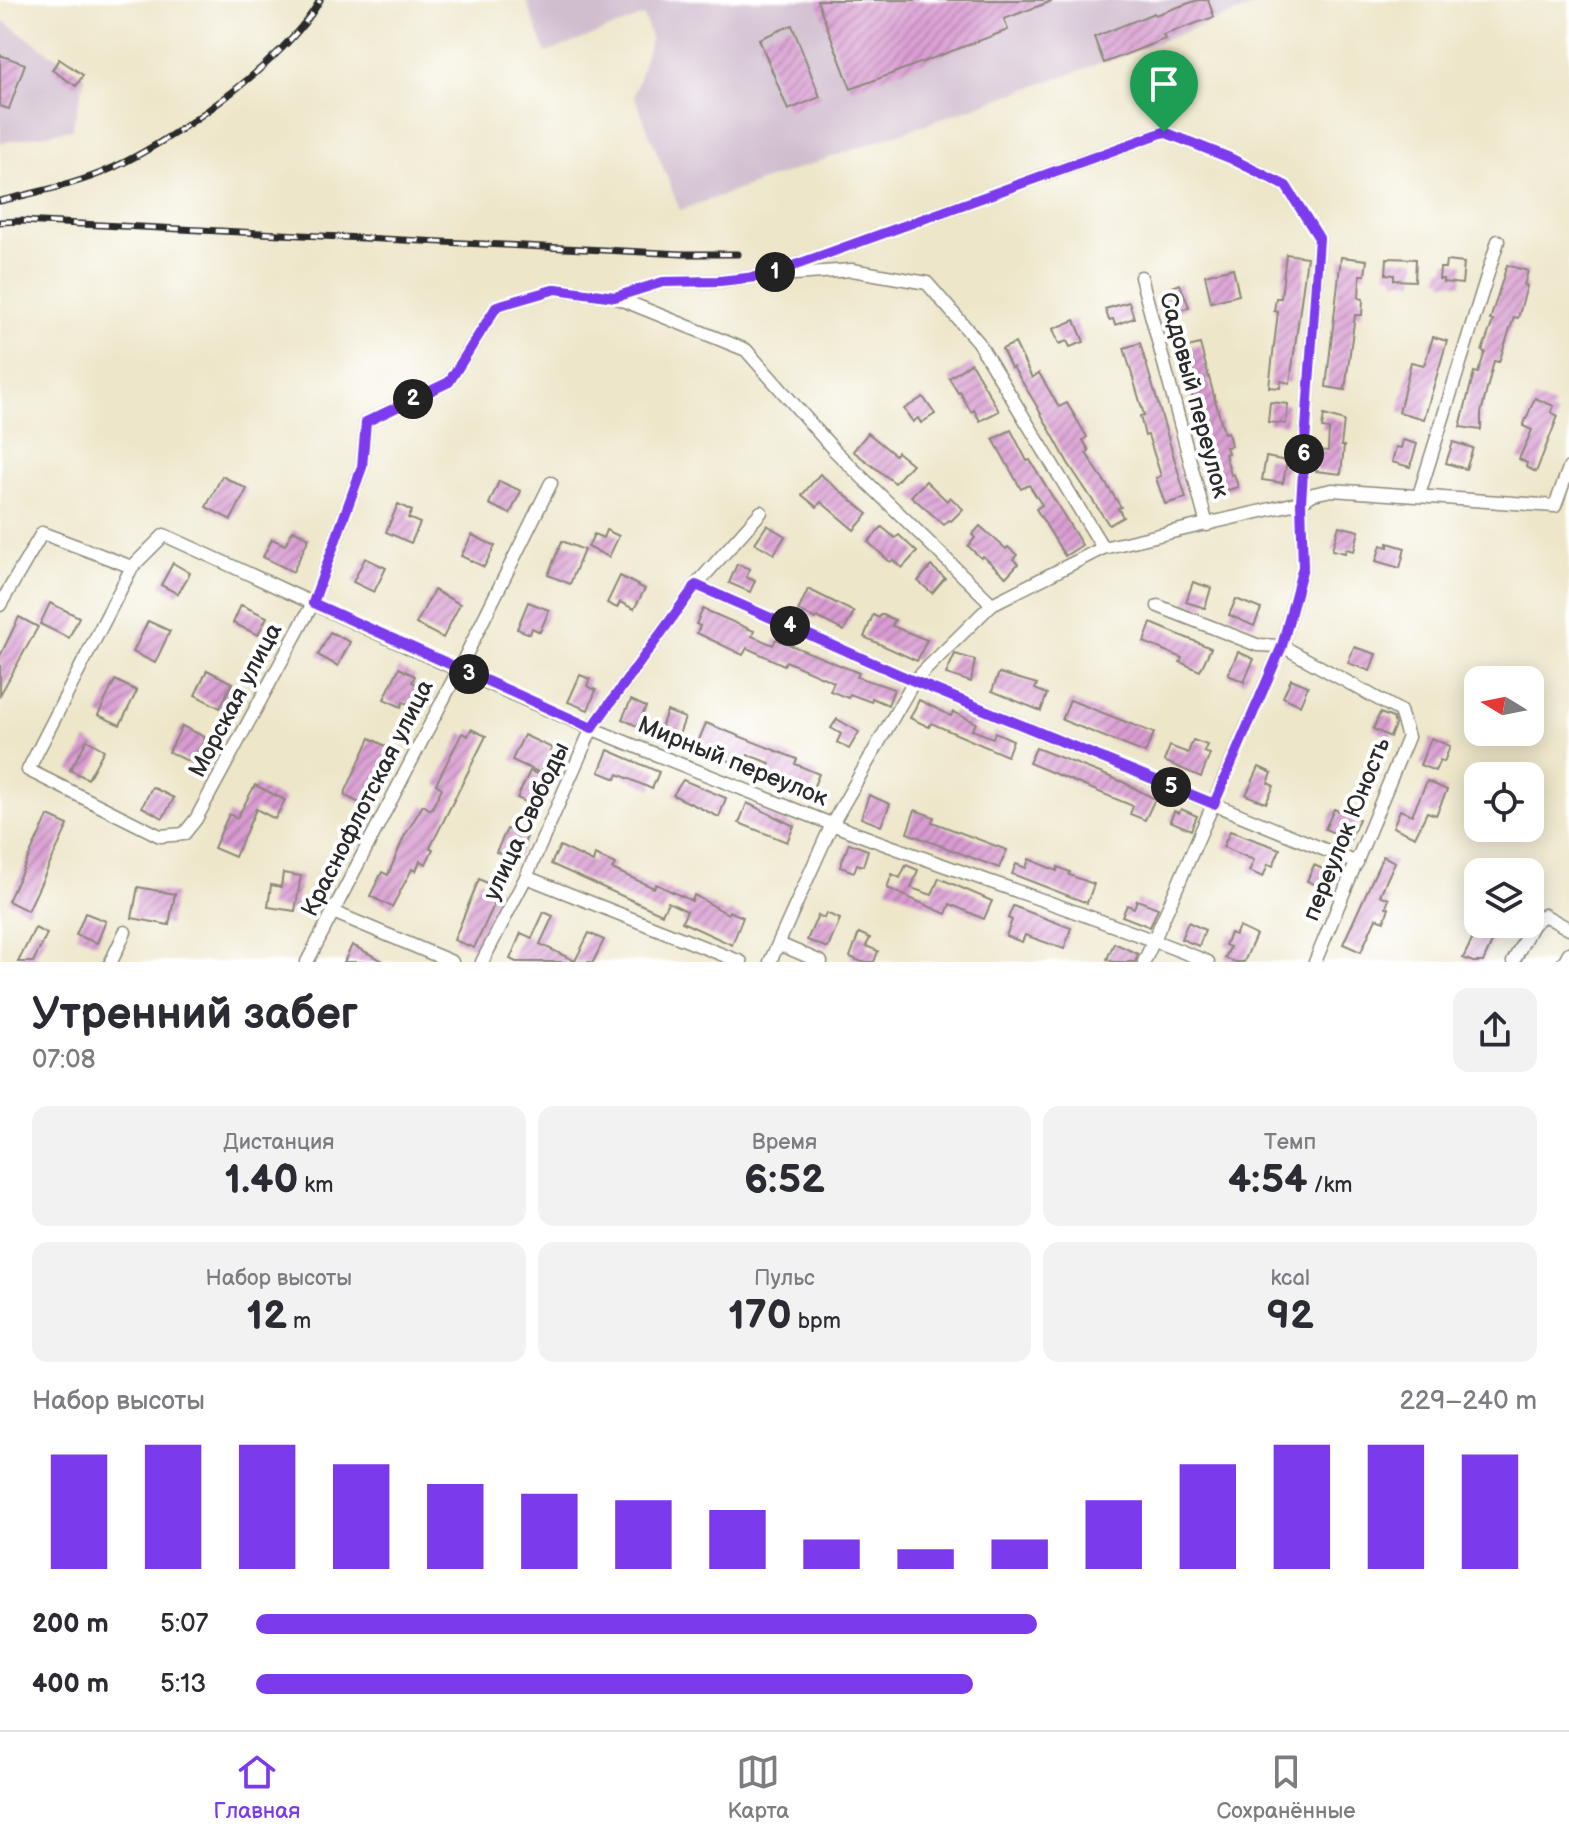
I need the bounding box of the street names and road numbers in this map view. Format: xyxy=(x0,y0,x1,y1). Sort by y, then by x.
street label: Садовый переулок xyxy=(1153,289,1236,501)
street label: Морская улица xyxy=(183,618,288,782)
street label: Краснофлотская улица xyxy=(295,675,440,921)
street label: Мирный переулок xyxy=(634,710,832,813)
street label: переулок Юность xyxy=(1296,733,1396,925)
street label: улица Свободы xyxy=(477,738,576,905)

